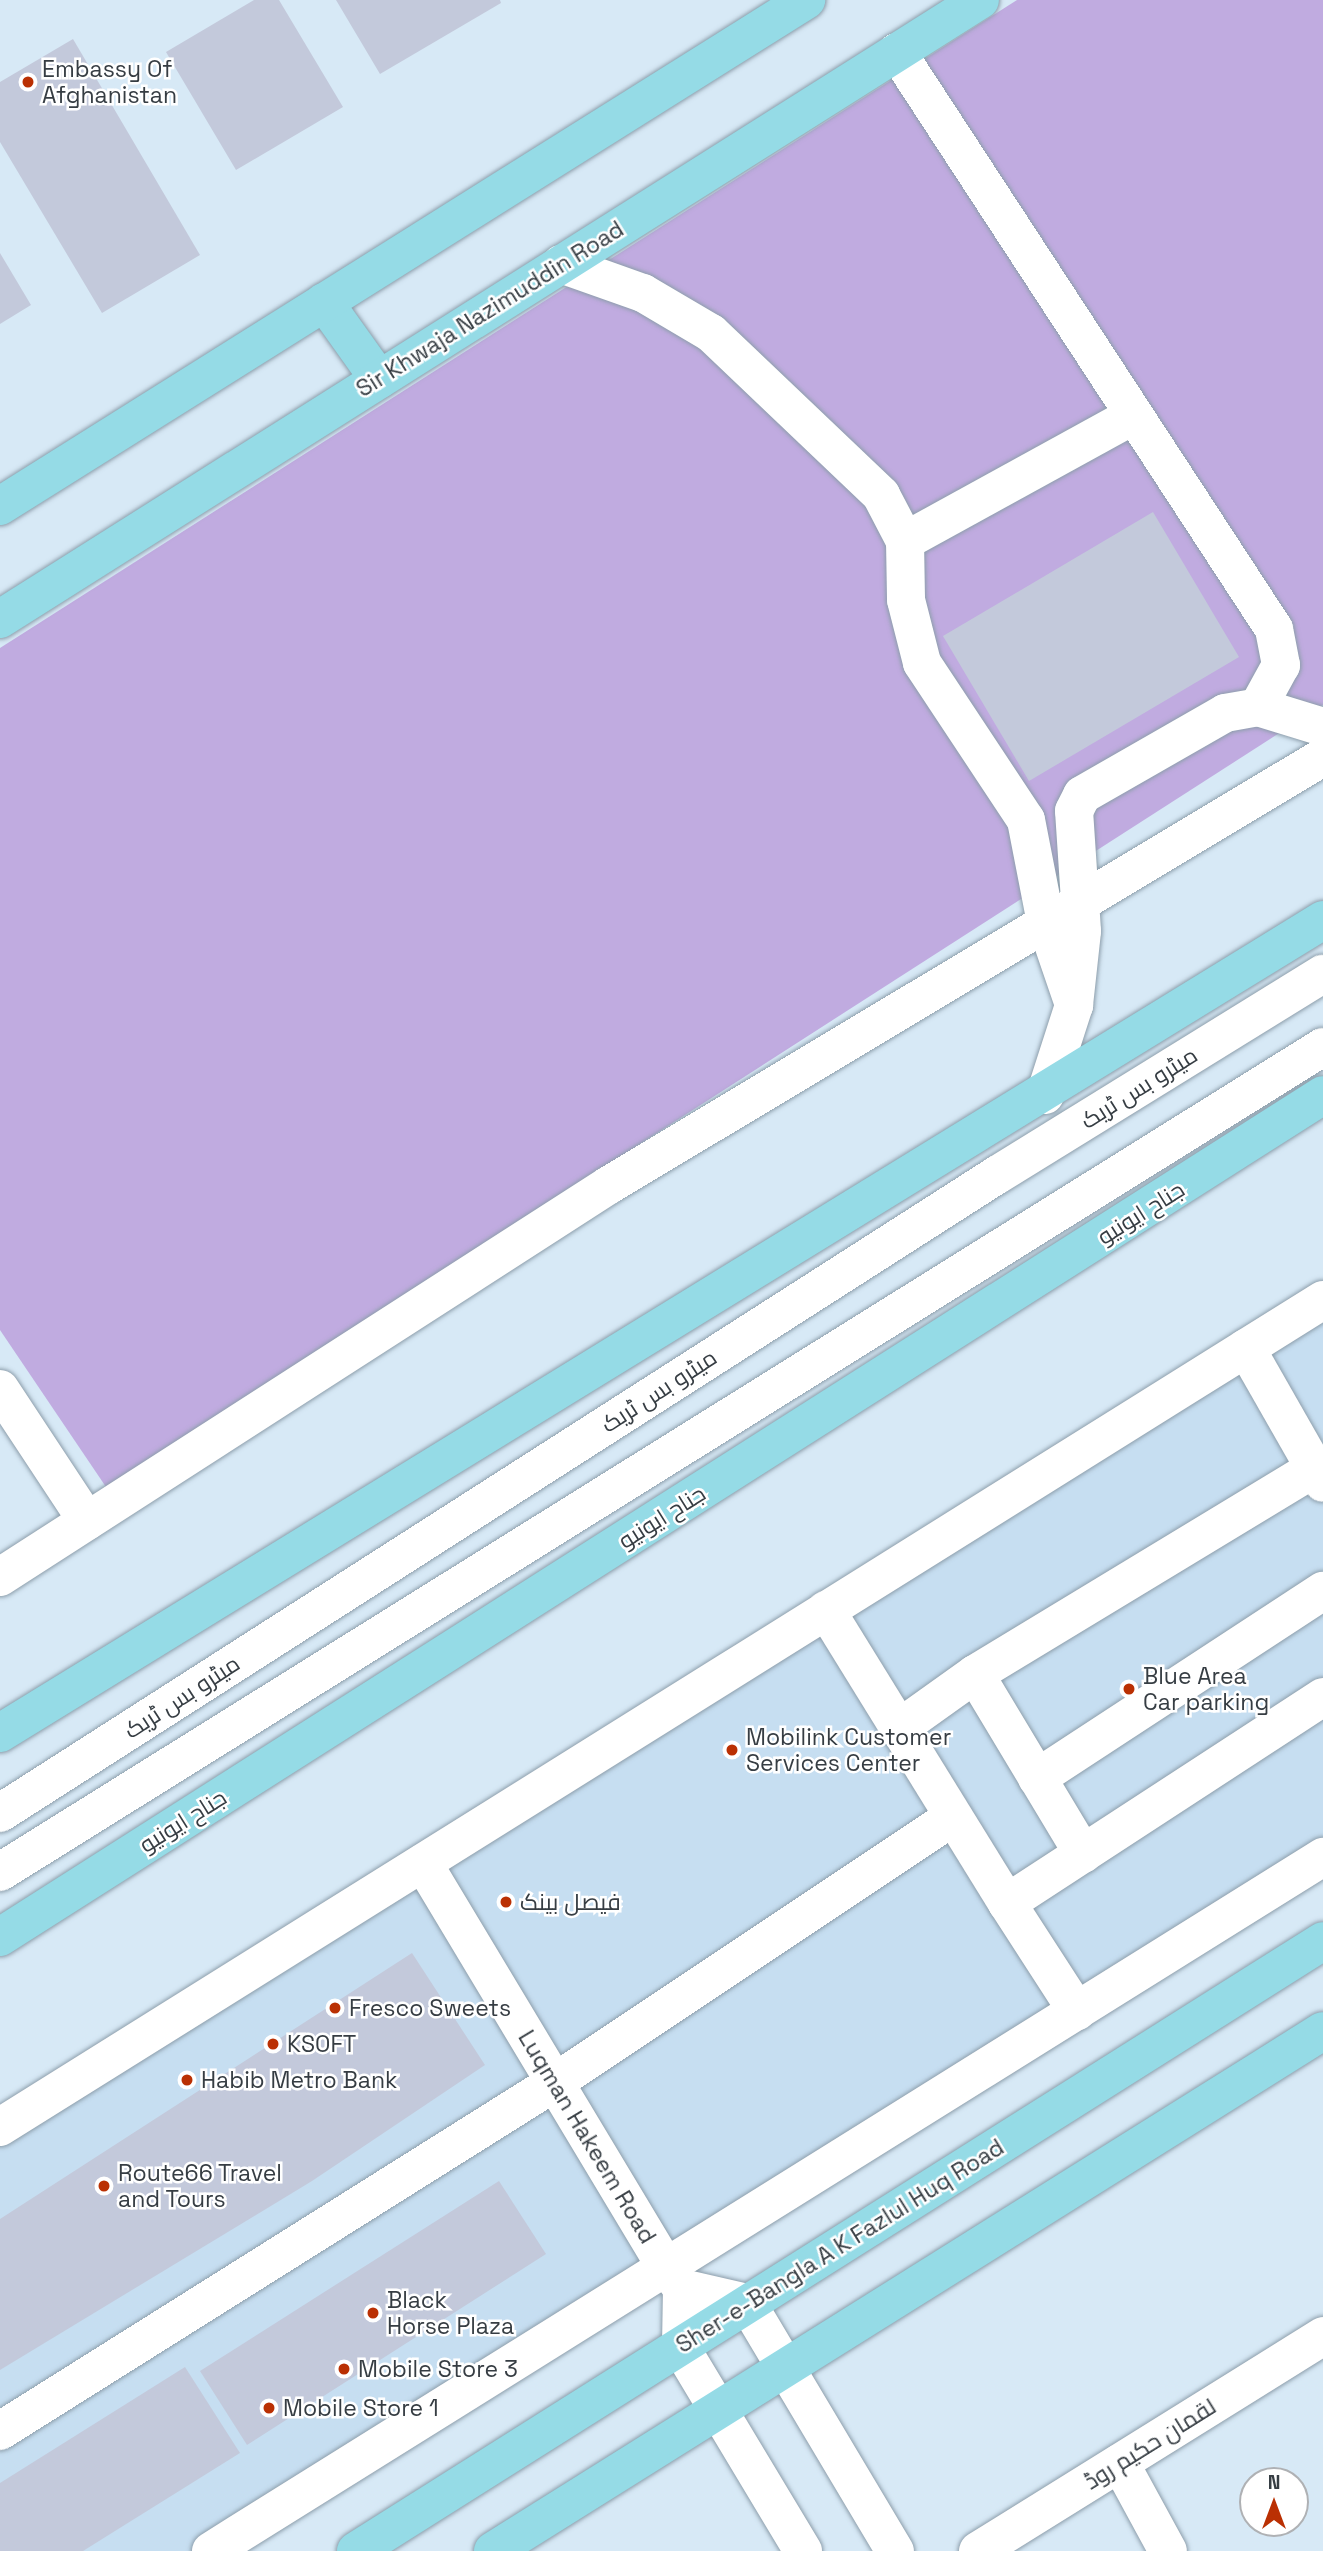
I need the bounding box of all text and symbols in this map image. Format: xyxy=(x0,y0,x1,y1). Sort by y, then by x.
place label: Embassy Of Afghanistan xyxy=(42,55,177,109)
marker: Embassy Of Afghanistan xyxy=(20,74,36,90)
street label: Sir Khwaja Nazimuddin Road xyxy=(351,215,629,403)
street label: میٹرو بس ٹریک xyxy=(1076,1041,1202,1135)
street label: جناح ایونیو xyxy=(1092,1175,1190,1251)
street label: میٹرو بس ٹریک xyxy=(596,1343,722,1439)
street label: جناح ایونیو xyxy=(613,1479,711,1555)
street label: میٹرو بس ٹریک xyxy=(119,1649,245,1745)
place label: Blue Area Car parking xyxy=(1143,1662,1269,1716)
marker: Blue Area Car parking xyxy=(1121,1681,1137,1697)
place label: Mobilink Customer Services Center xyxy=(746,1723,951,1777)
marker: Mobilink Customer Services Center xyxy=(724,1742,740,1758)
street label: جناح ایونیو xyxy=(134,1783,232,1859)
place label: فیصل بینک xyxy=(520,1888,621,1916)
marker: فیصل بینک xyxy=(498,1894,514,1910)
place label: Fresco Sweets xyxy=(349,1994,511,2022)
marker: Fresco Sweets xyxy=(327,2000,343,2016)
street label: Luqman Hakeem Road xyxy=(512,2025,662,2249)
place label: KSOFT xyxy=(287,2030,356,2058)
marker: KSOFT xyxy=(265,2036,281,2052)
place label: Habib Metro Bank xyxy=(201,2066,397,2094)
marker: Habib Metro Bank xyxy=(179,2072,195,2088)
street label: Sher-e-Bangla A K Fazlul Huq Road xyxy=(671,2133,1009,2359)
place label: Route66 Travel and Tours xyxy=(118,2159,283,2213)
marker: Route66 Travel and Tours xyxy=(96,2178,112,2194)
place label: Black Horse Plaza xyxy=(387,2286,514,2340)
marker: Black Horse Plaza xyxy=(365,2305,381,2321)
place label: Mobile Store 3 xyxy=(358,2355,518,2383)
marker: Mobile Store 3 xyxy=(336,2361,352,2377)
street label: لقمان حکیم روڈ xyxy=(1079,2393,1221,2495)
place label: Mobile Store 1 xyxy=(283,2394,439,2422)
marker: Mobile Store 1 xyxy=(261,2400,277,2416)
north arrow xyxy=(1239,2467,1309,2537)
text: N xyxy=(1268,2470,1280,2495)

